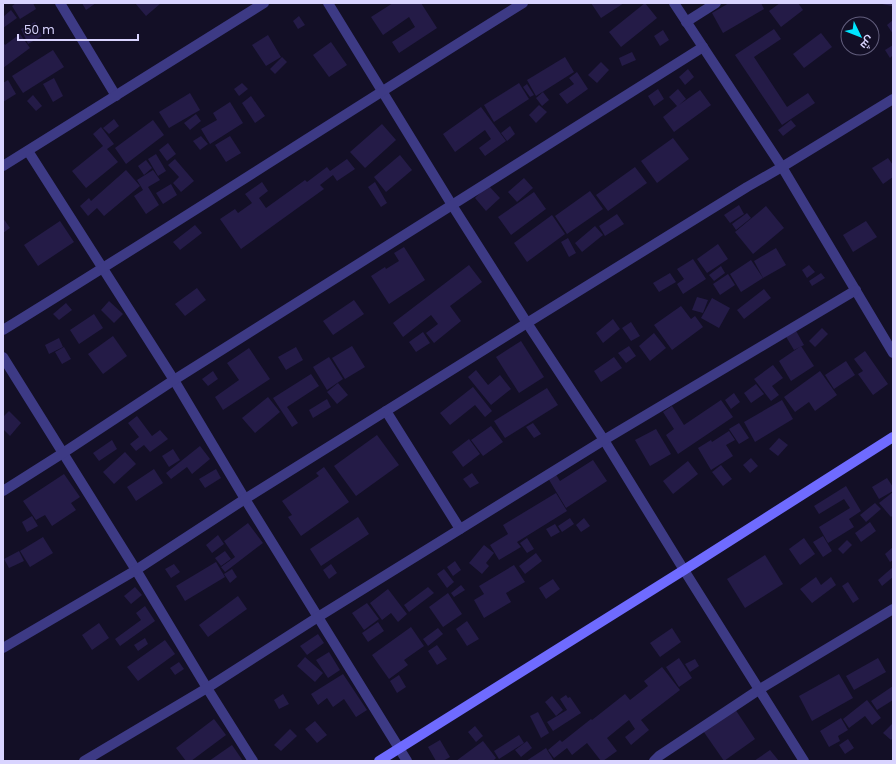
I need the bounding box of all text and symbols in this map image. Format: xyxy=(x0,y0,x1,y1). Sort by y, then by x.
scale bar xyxy=(18,16,138,42)
north arrow xyxy=(840,16,880,56)
text: 50 m xyxy=(24,21,55,38)
text: ش xyxy=(857,32,878,53)

